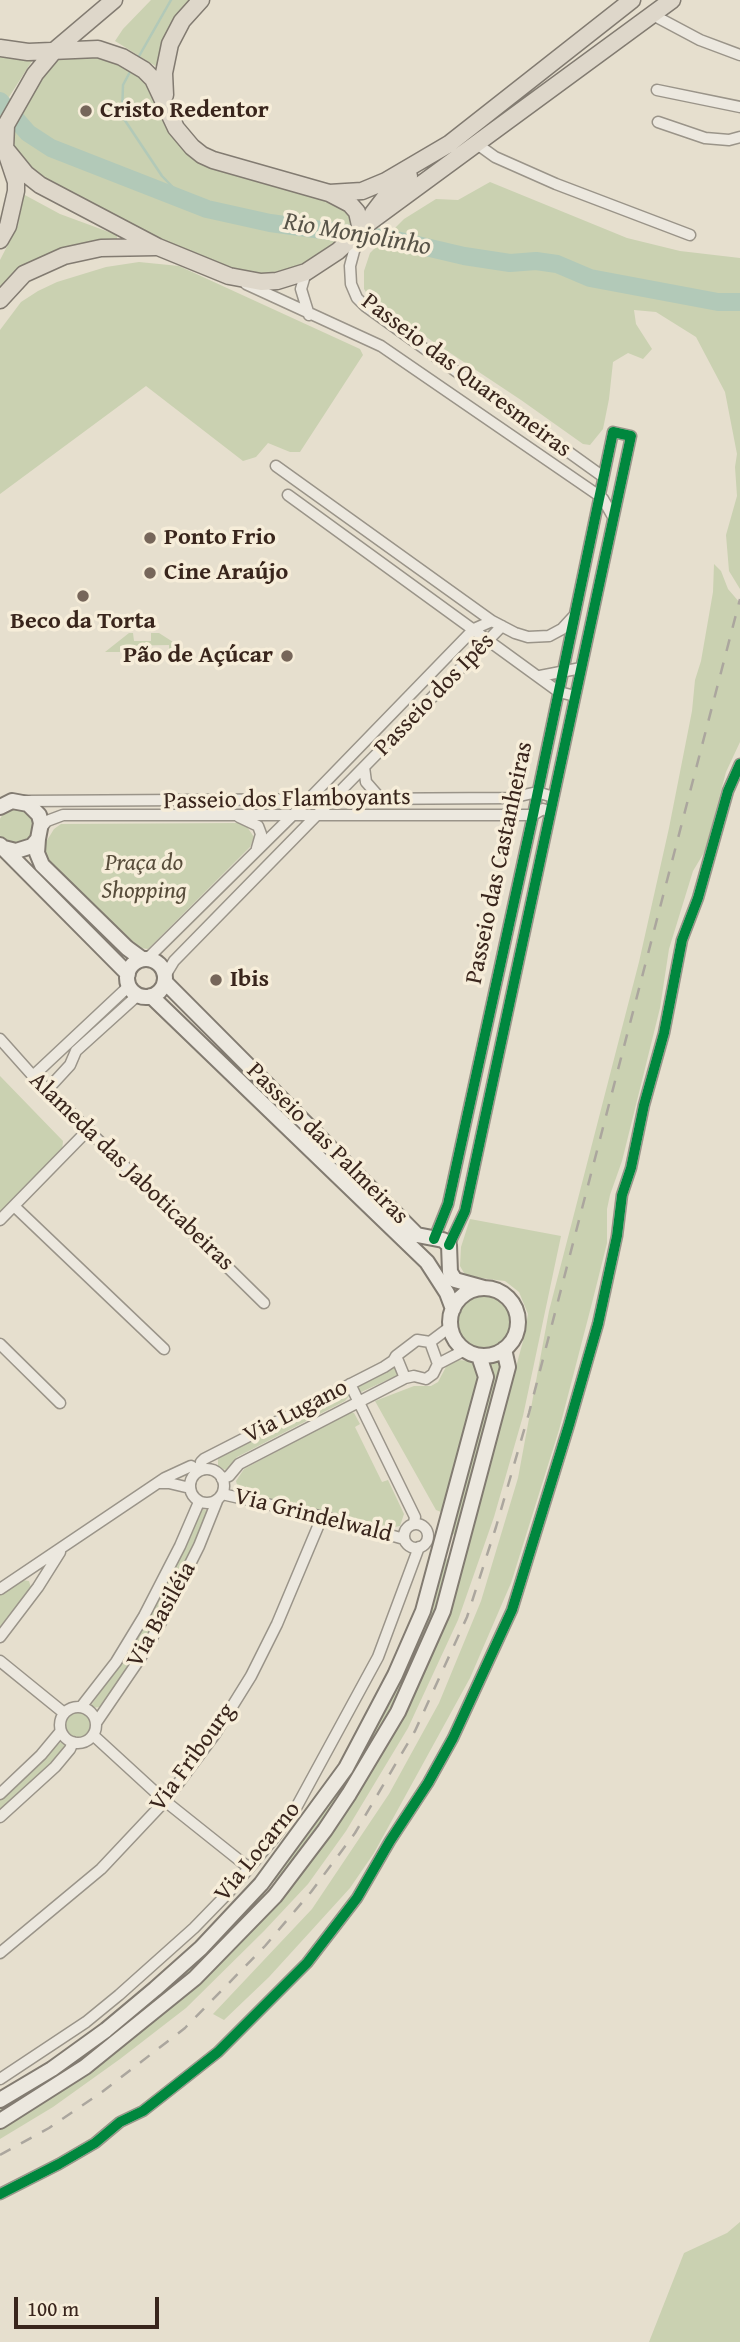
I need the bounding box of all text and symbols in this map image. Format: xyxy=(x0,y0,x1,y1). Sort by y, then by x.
place label: Cristo Redentor xyxy=(100,97,269,125)
marker: Cristo Redentor xyxy=(78,103,94,119)
water label: Rio Monjolinho xyxy=(281,207,433,263)
street label: Passeio das Quaresmeiras xyxy=(355,288,577,464)
place label: Ponto Frio xyxy=(164,524,276,552)
marker: Ponto Frio xyxy=(142,530,158,546)
place label: Cine Araújo xyxy=(164,559,288,587)
marker: Cine Araújo xyxy=(142,565,158,581)
marker: Beco da Torta xyxy=(75,588,91,604)
place label: Beco da Torta xyxy=(10,608,156,636)
street label: Passeio dos Ipês xyxy=(369,628,501,762)
place label: Pão de Açúcar xyxy=(123,642,273,670)
marker: Pão de Açúcar xyxy=(279,648,295,664)
street label: Passeio das Castanheiras xyxy=(460,739,540,987)
street label: Passeio dos Flamboyants xyxy=(163,783,411,817)
park label: Praça do Shopping xyxy=(101,850,187,906)
place label: Ibis xyxy=(230,966,269,994)
marker: Ibis xyxy=(208,972,224,988)
street label: Passeio das Palmeiras xyxy=(240,1057,414,1231)
street label: Alameda das Jaboticabeiras xyxy=(23,1067,239,1277)
street label: Via Lugano xyxy=(239,1374,353,1450)
street label: Via Grindelwald xyxy=(231,1482,395,1550)
street label: Via Basiléia xyxy=(121,1557,203,1673)
street label: Via Fribourg xyxy=(144,1698,242,1818)
street label: Via Locarno xyxy=(209,1796,307,1908)
scale bar xyxy=(18,2282,163,2326)
text: 100 m xyxy=(27,2293,79,2324)

